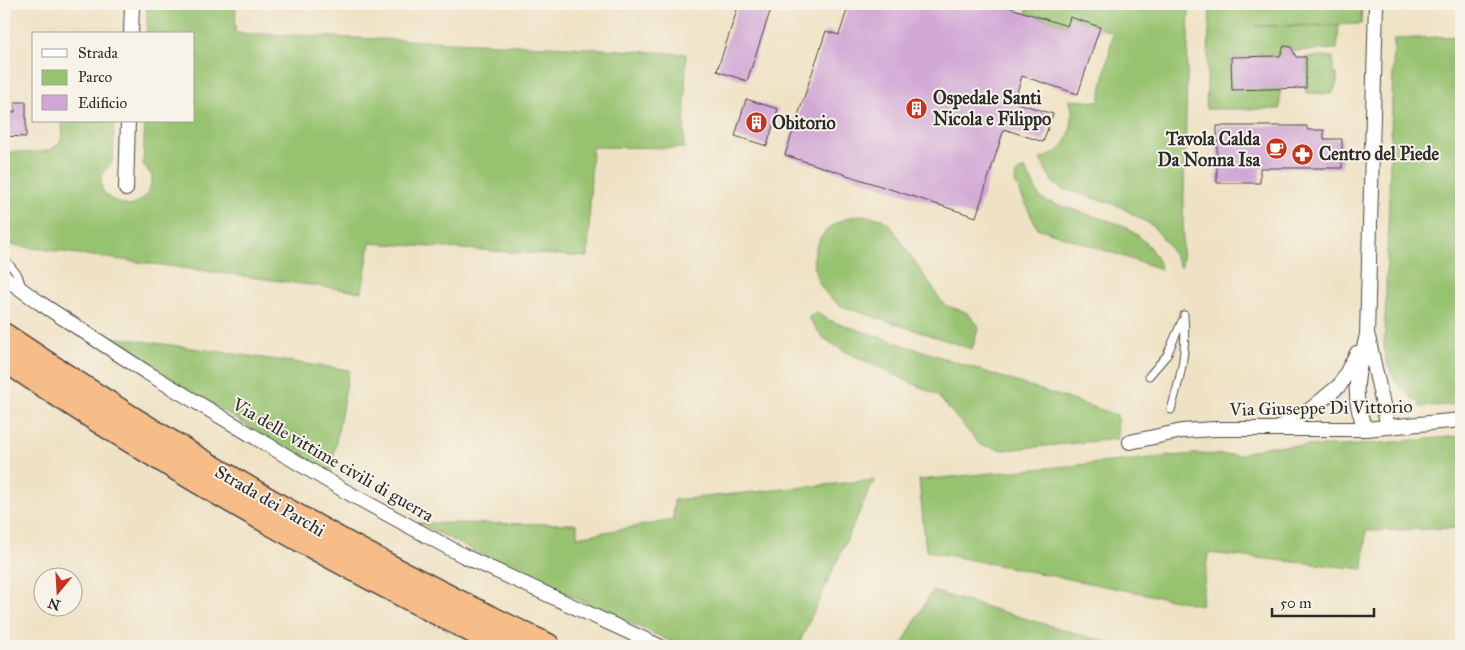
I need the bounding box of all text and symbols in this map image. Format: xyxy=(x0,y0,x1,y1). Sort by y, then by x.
legend xyxy=(32,32,195,122)
text: Strada xyxy=(78,44,118,62)
text: Parco xyxy=(78,68,113,86)
place label: Ospedale Santi Nicola e Filippo xyxy=(933,87,1051,131)
text: Edificio xyxy=(78,94,127,112)
building icon: Ospedale Santi Nicola e Filippo xyxy=(905,96,929,120)
building icon: Obitorio xyxy=(744,111,768,135)
place label: Obitorio xyxy=(772,112,836,134)
place label: Tavola Calda Da Nonna Isa xyxy=(1157,128,1260,171)
cafe icon: Tavola Calda Da Nonna Isa xyxy=(1264,137,1288,161)
pharmacy icon: Centro del Piede xyxy=(1291,142,1315,166)
place label: Centro del Piede xyxy=(1319,143,1440,165)
street label: Via delle vittime civili di guerra xyxy=(227,393,438,528)
street label: Via Giuseppe Di Vittorio xyxy=(1228,395,1413,421)
street label: Strada dei Parchi xyxy=(211,461,329,541)
north arrow xyxy=(32,568,82,618)
scale bar xyxy=(1272,585,1375,617)
text: N xyxy=(46,594,62,614)
text: 50 m xyxy=(1280,594,1312,612)

